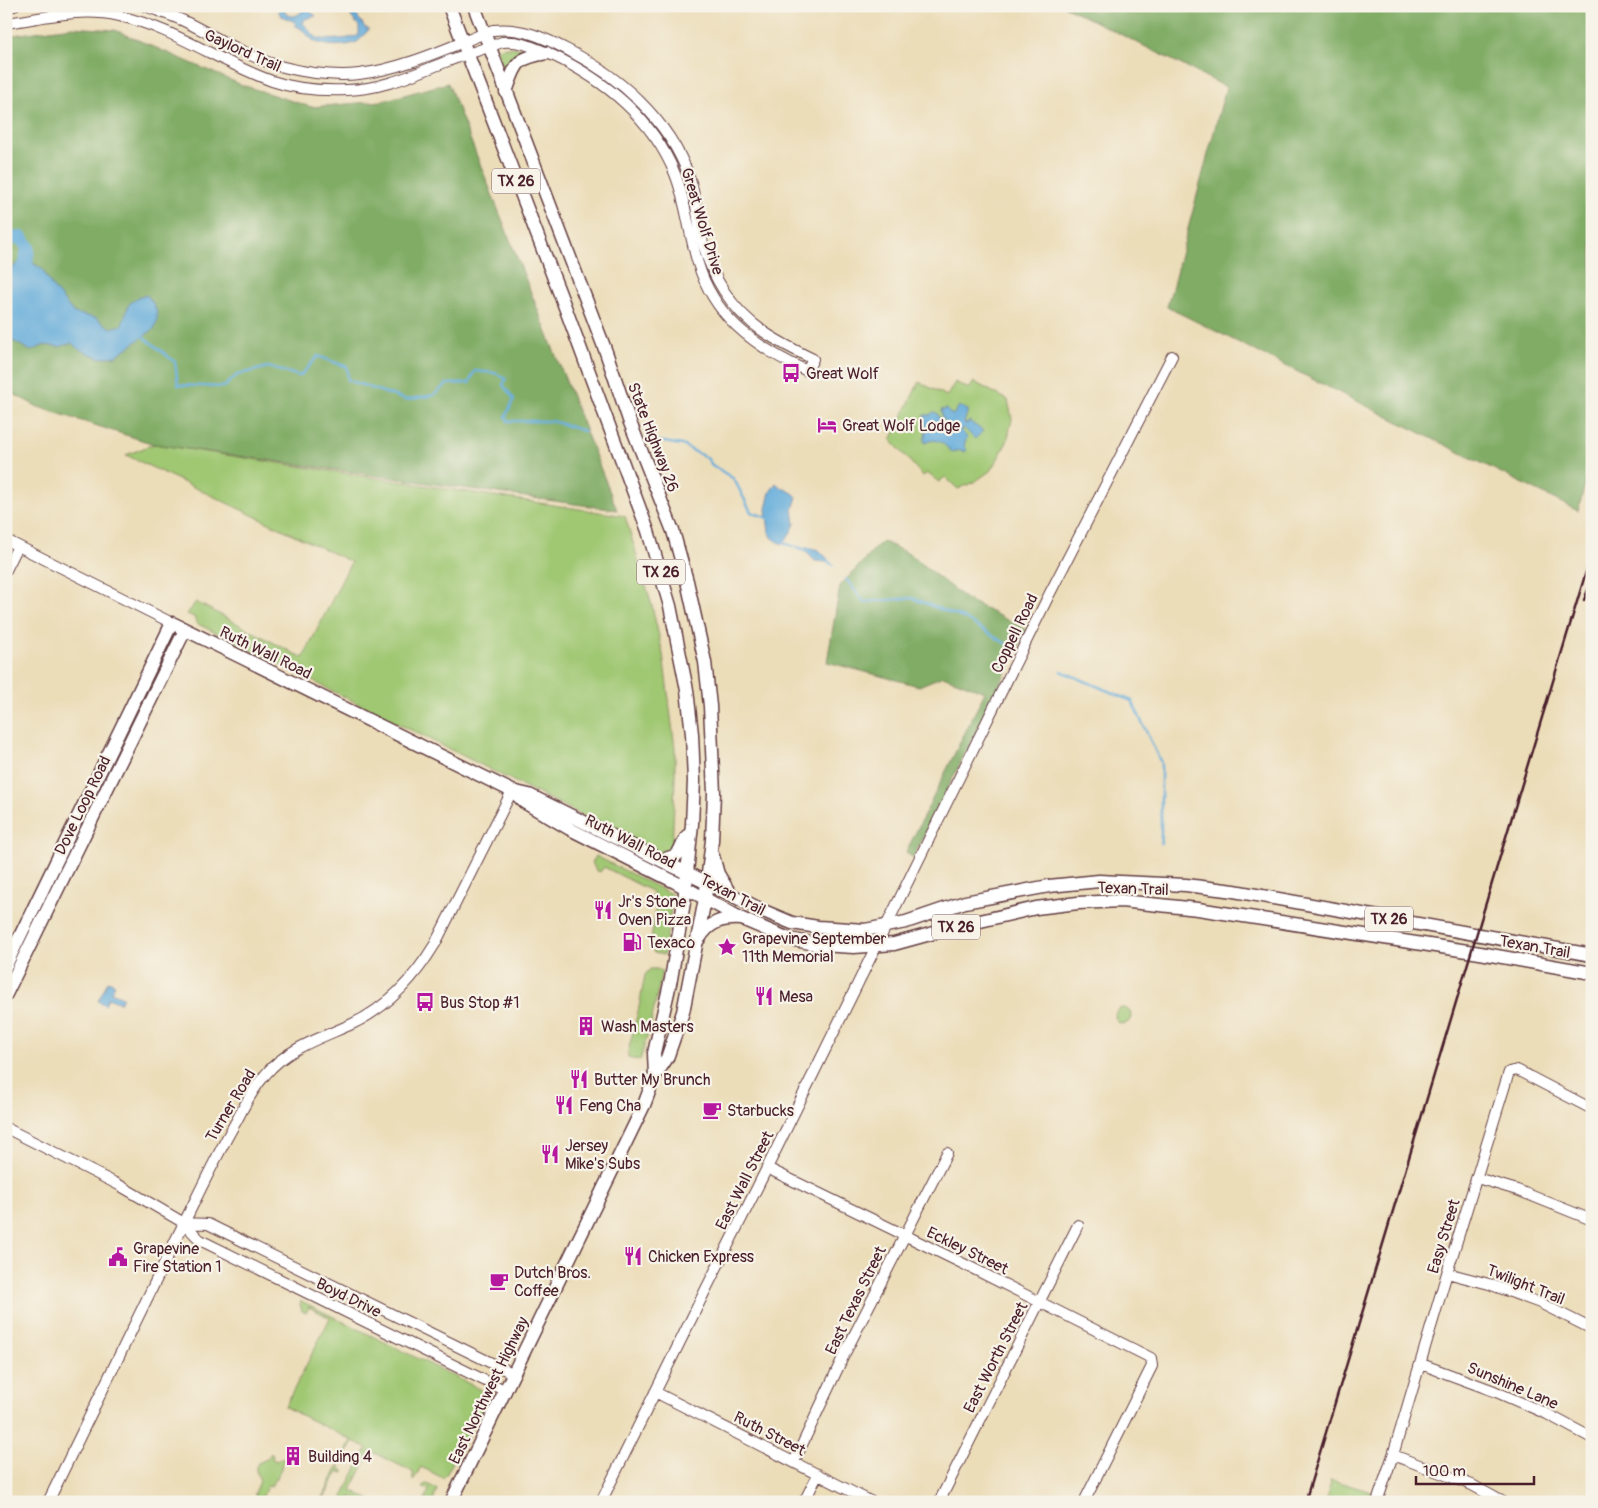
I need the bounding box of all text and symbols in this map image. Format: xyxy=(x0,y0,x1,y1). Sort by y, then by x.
street label: Gaylord Trail xyxy=(201,25,284,77)
street label: Great Wolf Drive xyxy=(676,165,728,277)
road number: TX 26 xyxy=(492,168,540,194)
bus stop icon: Great Wolf xyxy=(780,362,802,384)
place label: Great Wolf xyxy=(806,364,880,384)
street label: State Highway 26 xyxy=(623,380,683,495)
hotel icon: Great Wolf Lodge xyxy=(816,414,838,436)
place label: Great Wolf Lodge xyxy=(842,416,960,436)
road number: TX 26 xyxy=(637,560,685,584)
street label: Coppell Road xyxy=(987,590,1043,676)
street label: Ruth Wall Road xyxy=(216,622,315,684)
street label: Dove Loop Road xyxy=(50,753,115,858)
street label: Ruth Wall Road xyxy=(581,810,680,874)
street label: Texan Trail xyxy=(696,869,769,920)
street label: Texan Trail xyxy=(1097,878,1169,900)
place label: Jr's Stone Oven Pizza xyxy=(618,892,691,930)
restaurant icon: Jr's Stone Oven Pizza xyxy=(592,899,614,921)
road number: TX 26 xyxy=(1365,906,1413,932)
road number: TX 26 xyxy=(932,914,980,940)
place label: Grapevine September 11th Memorial xyxy=(742,929,886,967)
fuel station icon: Texaco xyxy=(621,931,643,953)
street label: Texan Trail xyxy=(1498,931,1572,963)
place label: Texaco xyxy=(647,933,695,953)
place icon: Grapevine September 11th Memorial xyxy=(716,936,738,958)
restaurant icon: Mesa xyxy=(753,985,775,1007)
place label: Mesa xyxy=(779,987,813,1007)
bus stop icon: Bus Stop #1 xyxy=(414,991,436,1013)
place label: Bus Stop #1 xyxy=(440,993,520,1013)
building icon: Wash Masters xyxy=(575,1015,597,1037)
place label: Wash Masters xyxy=(601,1017,694,1037)
street label: Turner Road xyxy=(201,1065,260,1146)
restaurant icon: Butter My Brunch xyxy=(568,1068,590,1090)
place label: Butter My Brunch xyxy=(594,1070,710,1090)
restaurant icon: Feng Cha xyxy=(553,1094,575,1116)
place label: Feng Cha xyxy=(579,1096,641,1116)
cafe icon: Starbucks xyxy=(701,1099,723,1121)
place label: Starbucks xyxy=(727,1101,794,1121)
street label: East Wall Street xyxy=(711,1127,779,1233)
place label: Jersey Mike's Subs xyxy=(565,1136,640,1174)
restaurant icon: Jersey Mike's Subs xyxy=(539,1143,561,1165)
street label: Easy Street xyxy=(1423,1196,1465,1276)
street label: Eckley Street xyxy=(923,1223,1012,1280)
place label: Grapevine Fire Station 1 xyxy=(133,1239,221,1277)
street label: East Texas Street xyxy=(821,1242,891,1358)
restaurant icon: Chicken Express xyxy=(622,1245,644,1267)
public building icon: Grapevine Fire Station 1 xyxy=(107,1246,129,1268)
place label: Chicken Express xyxy=(648,1247,754,1267)
street label: Twilight Trail xyxy=(1484,1260,1568,1310)
place label: Dutch Bros. Coffee xyxy=(514,1263,591,1301)
cafe icon: Dutch Bros. Coffee xyxy=(488,1270,510,1292)
street label: Boyd Drive xyxy=(313,1274,384,1322)
street label: East Worth Street xyxy=(959,1298,1033,1416)
street label: East Northwest Highway xyxy=(445,1313,533,1467)
street label: Sunshine Lane xyxy=(1464,1358,1561,1414)
street label: Ruth Street xyxy=(730,1407,809,1461)
building icon: Building 4 xyxy=(282,1445,304,1467)
place label: Building 4 xyxy=(308,1447,372,1467)
scale bar xyxy=(1416,1453,1533,1485)
text: 100 m xyxy=(1423,1462,1466,1481)

